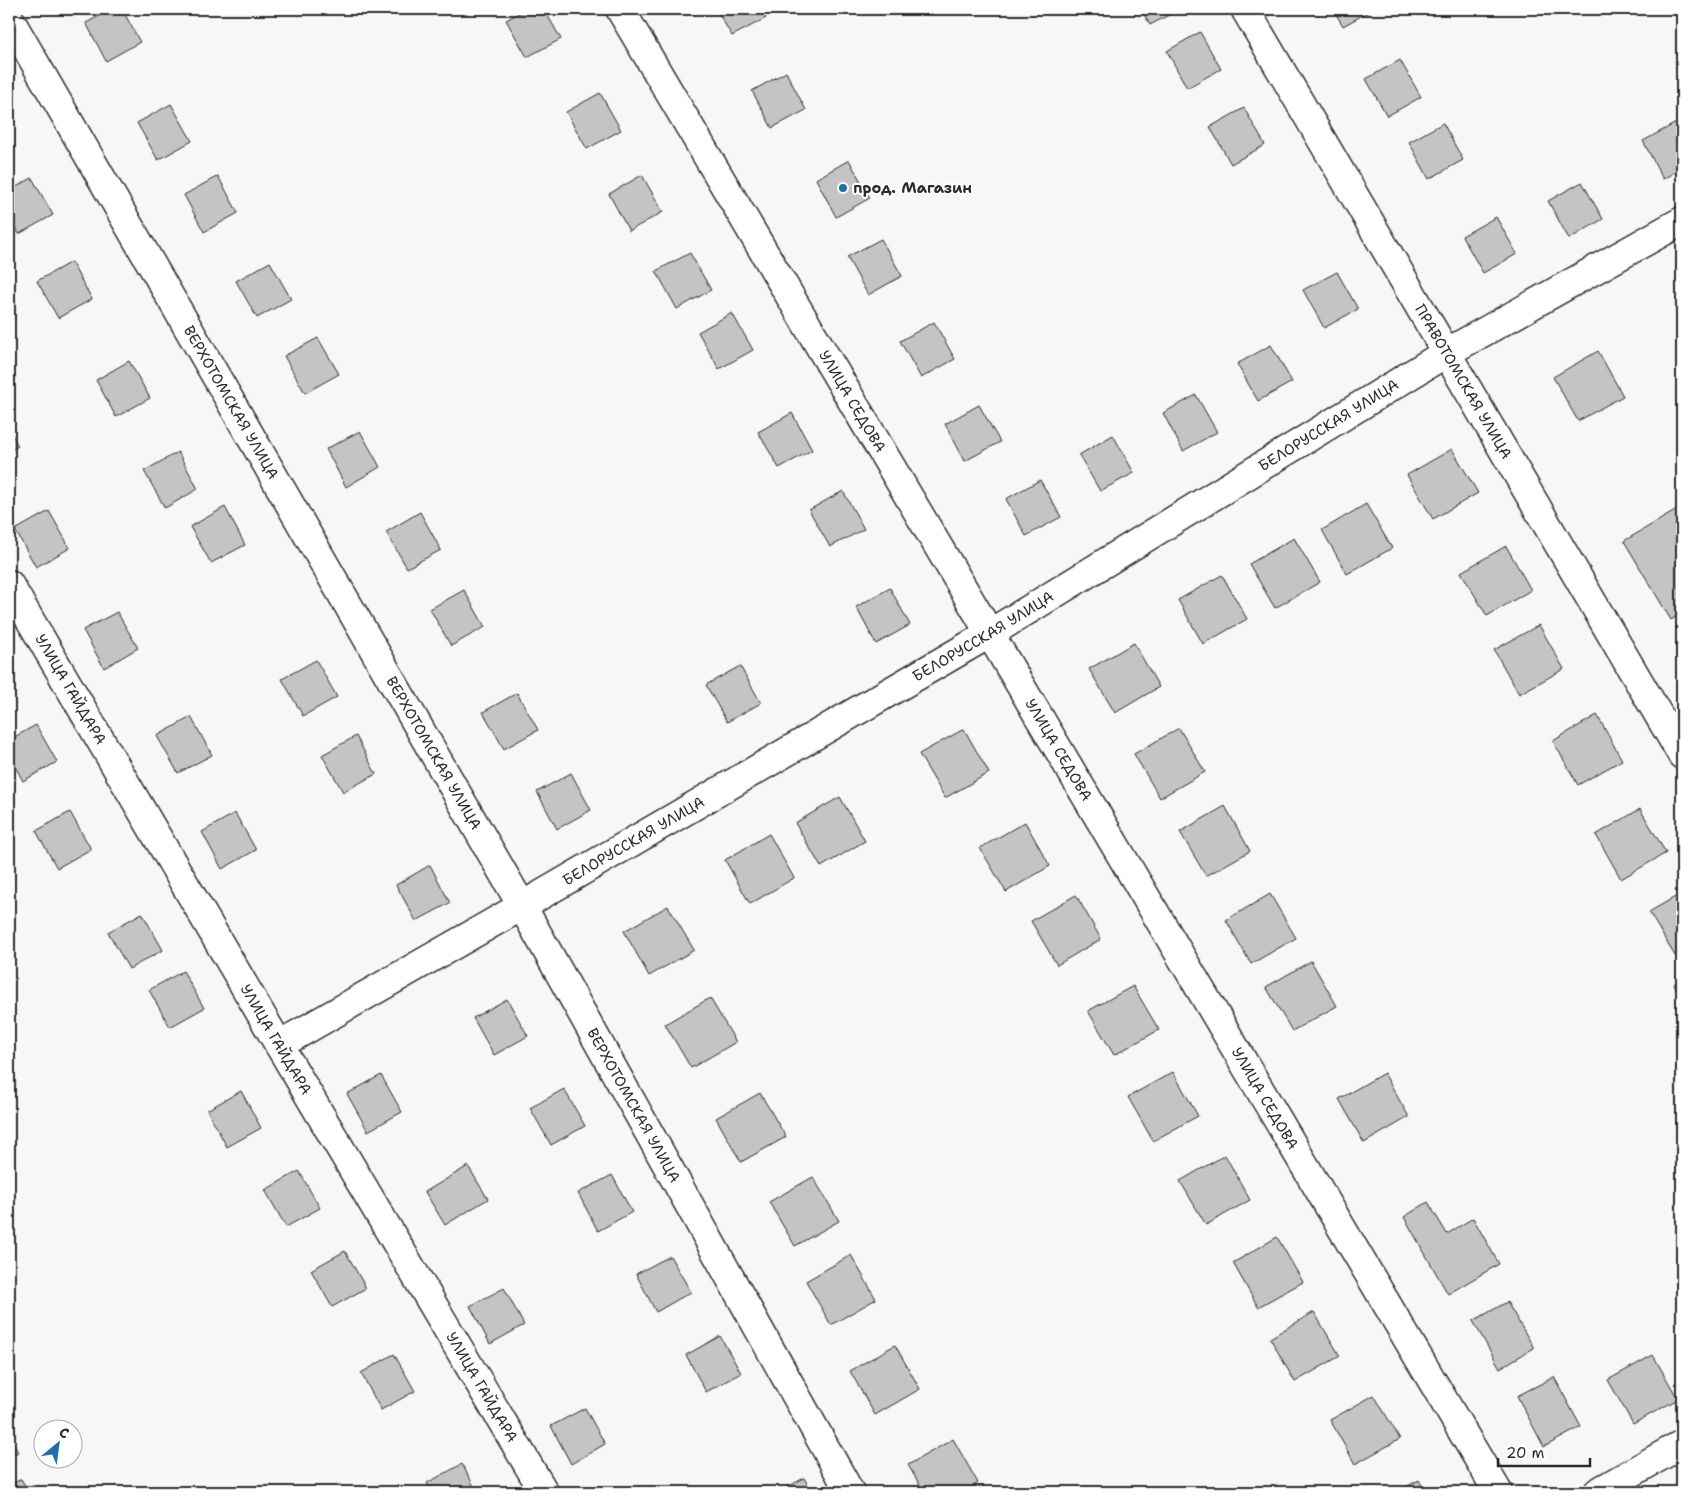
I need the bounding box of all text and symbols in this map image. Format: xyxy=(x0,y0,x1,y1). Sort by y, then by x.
place label: прод. Магазин xyxy=(853,178,972,198)
marker: прод. Магазин xyxy=(837,182,849,194)
street label: ПРАВОТОМСКАЯ УЛИЦА xyxy=(1410,301,1517,463)
street label: ВЕРХОТОМСКАЯ УЛИЦА xyxy=(179,322,283,483)
street label: УЛИЦА СЕДОВА xyxy=(814,346,890,456)
street label: БЕЛОРУССКАЯ УЛИЦА xyxy=(1255,374,1403,476)
street label: БЕЛОРУССКАЯ УЛИЦА xyxy=(909,587,1058,686)
street label: УЛИЦА ГАЙДАРА xyxy=(30,630,111,748)
street label: ВЕРХОТОМСКАЯ УЛИЦА xyxy=(381,673,486,834)
street label: УЛИЦА СЕДОВА xyxy=(1021,695,1097,805)
street label: БЕЛОРУССКАЯ УЛИЦА xyxy=(559,792,708,890)
street label: УЛИЦА ГАЙДАРА xyxy=(236,981,316,1099)
street label: ВЕРХОТОМСКАЯ УЛИЦА xyxy=(582,1025,685,1186)
street label: УЛИЦА СЕДОВА xyxy=(1227,1044,1303,1153)
street label: УЛИЦА ГАЙДАРА xyxy=(441,1328,522,1446)
north arrow xyxy=(32,1418,82,1468)
text: С xyxy=(56,1423,72,1443)
scale bar xyxy=(1498,1436,1591,1468)
text: 20 m xyxy=(1506,1443,1545,1463)

